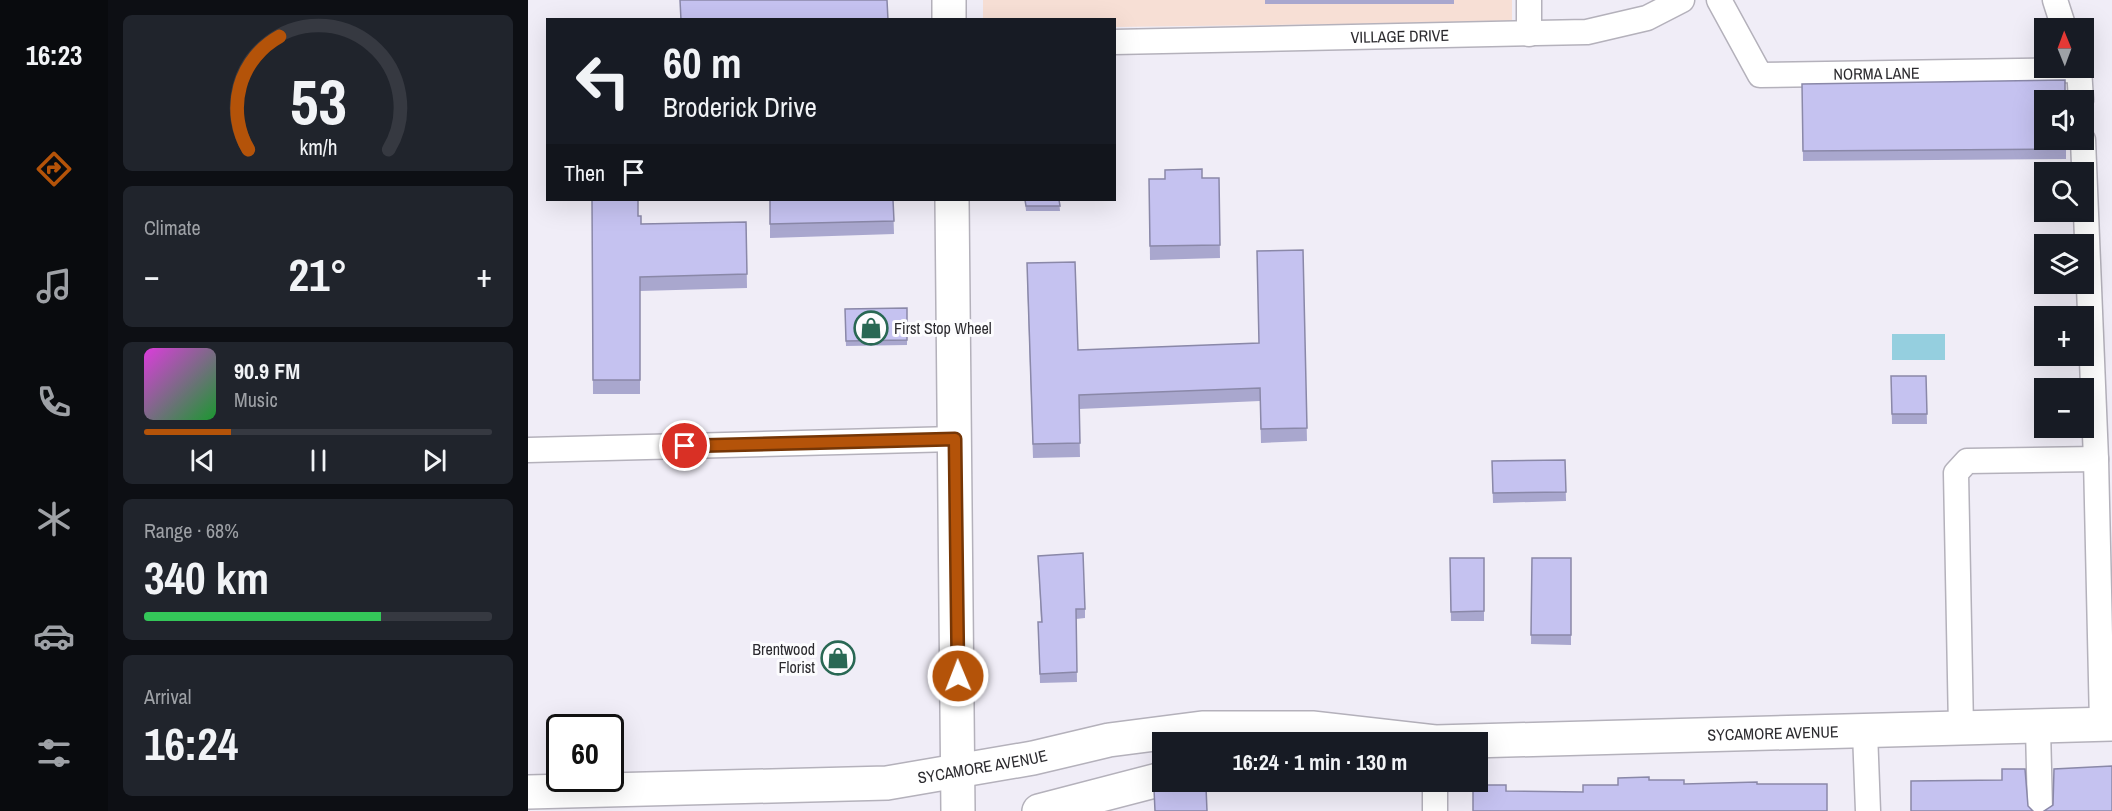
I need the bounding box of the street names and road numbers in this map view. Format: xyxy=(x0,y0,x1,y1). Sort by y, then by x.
street label: VILLAGE DRIVE xyxy=(1350,24,1449,48)
street label: NORMA LANE xyxy=(1833,62,1920,85)
street label: SYCAMORE AVENUE xyxy=(1707,720,1839,746)
street label: SYCAMORE AVENUE xyxy=(916,744,1050,789)

